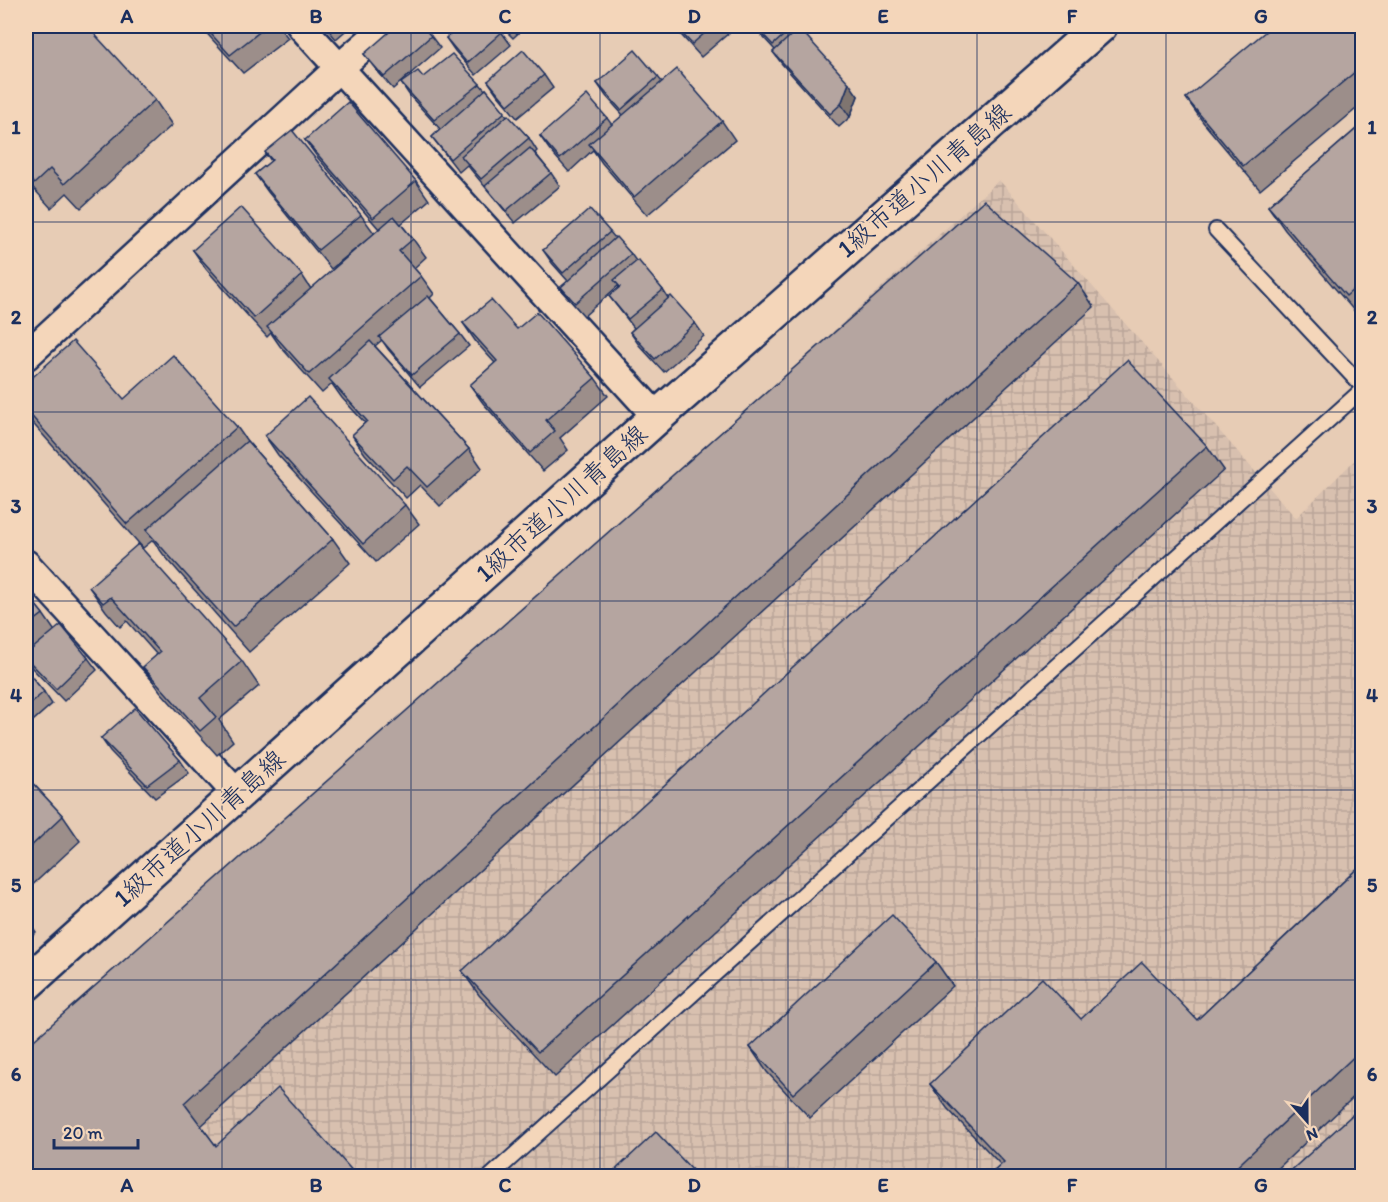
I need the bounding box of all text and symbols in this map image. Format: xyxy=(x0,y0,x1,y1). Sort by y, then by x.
text: A xyxy=(120,4,134,28)
text: B xyxy=(310,4,323,28)
text: C xyxy=(499,4,512,28)
text: D xyxy=(687,4,701,28)
text: E xyxy=(877,4,889,28)
text: F xyxy=(1067,4,1078,28)
text: G xyxy=(1254,4,1268,28)
street label: 1級市道小川青島線 xyxy=(830,96,1018,264)
text: 1 xyxy=(11,115,21,139)
text: 1 xyxy=(1367,115,1377,139)
text: 2 xyxy=(11,305,22,329)
text: 2 xyxy=(1367,305,1378,329)
street label: 1級市道小川青島線 xyxy=(469,417,653,589)
text: 3 xyxy=(11,494,22,518)
text: 3 xyxy=(1367,494,1378,518)
text: 4 xyxy=(10,683,22,707)
text: 4 xyxy=(1366,683,1378,707)
street label: 1級市道小川青島線 xyxy=(107,742,291,914)
text: 5 xyxy=(11,873,22,897)
text: 5 xyxy=(1367,873,1378,897)
text: 6 xyxy=(11,1062,22,1086)
text: 6 xyxy=(1367,1062,1378,1086)
north arrow xyxy=(1277,1091,1337,1151)
scale bar xyxy=(54,1112,138,1150)
text: 20 m xyxy=(63,1122,103,1144)
text: N xyxy=(1304,1124,1321,1145)
text: A xyxy=(120,1173,134,1197)
text: B xyxy=(310,1173,323,1197)
text: C xyxy=(499,1173,512,1197)
text: D xyxy=(687,1173,701,1197)
text: E xyxy=(877,1173,889,1197)
text: F xyxy=(1067,1173,1078,1197)
text: G xyxy=(1254,1173,1268,1197)

